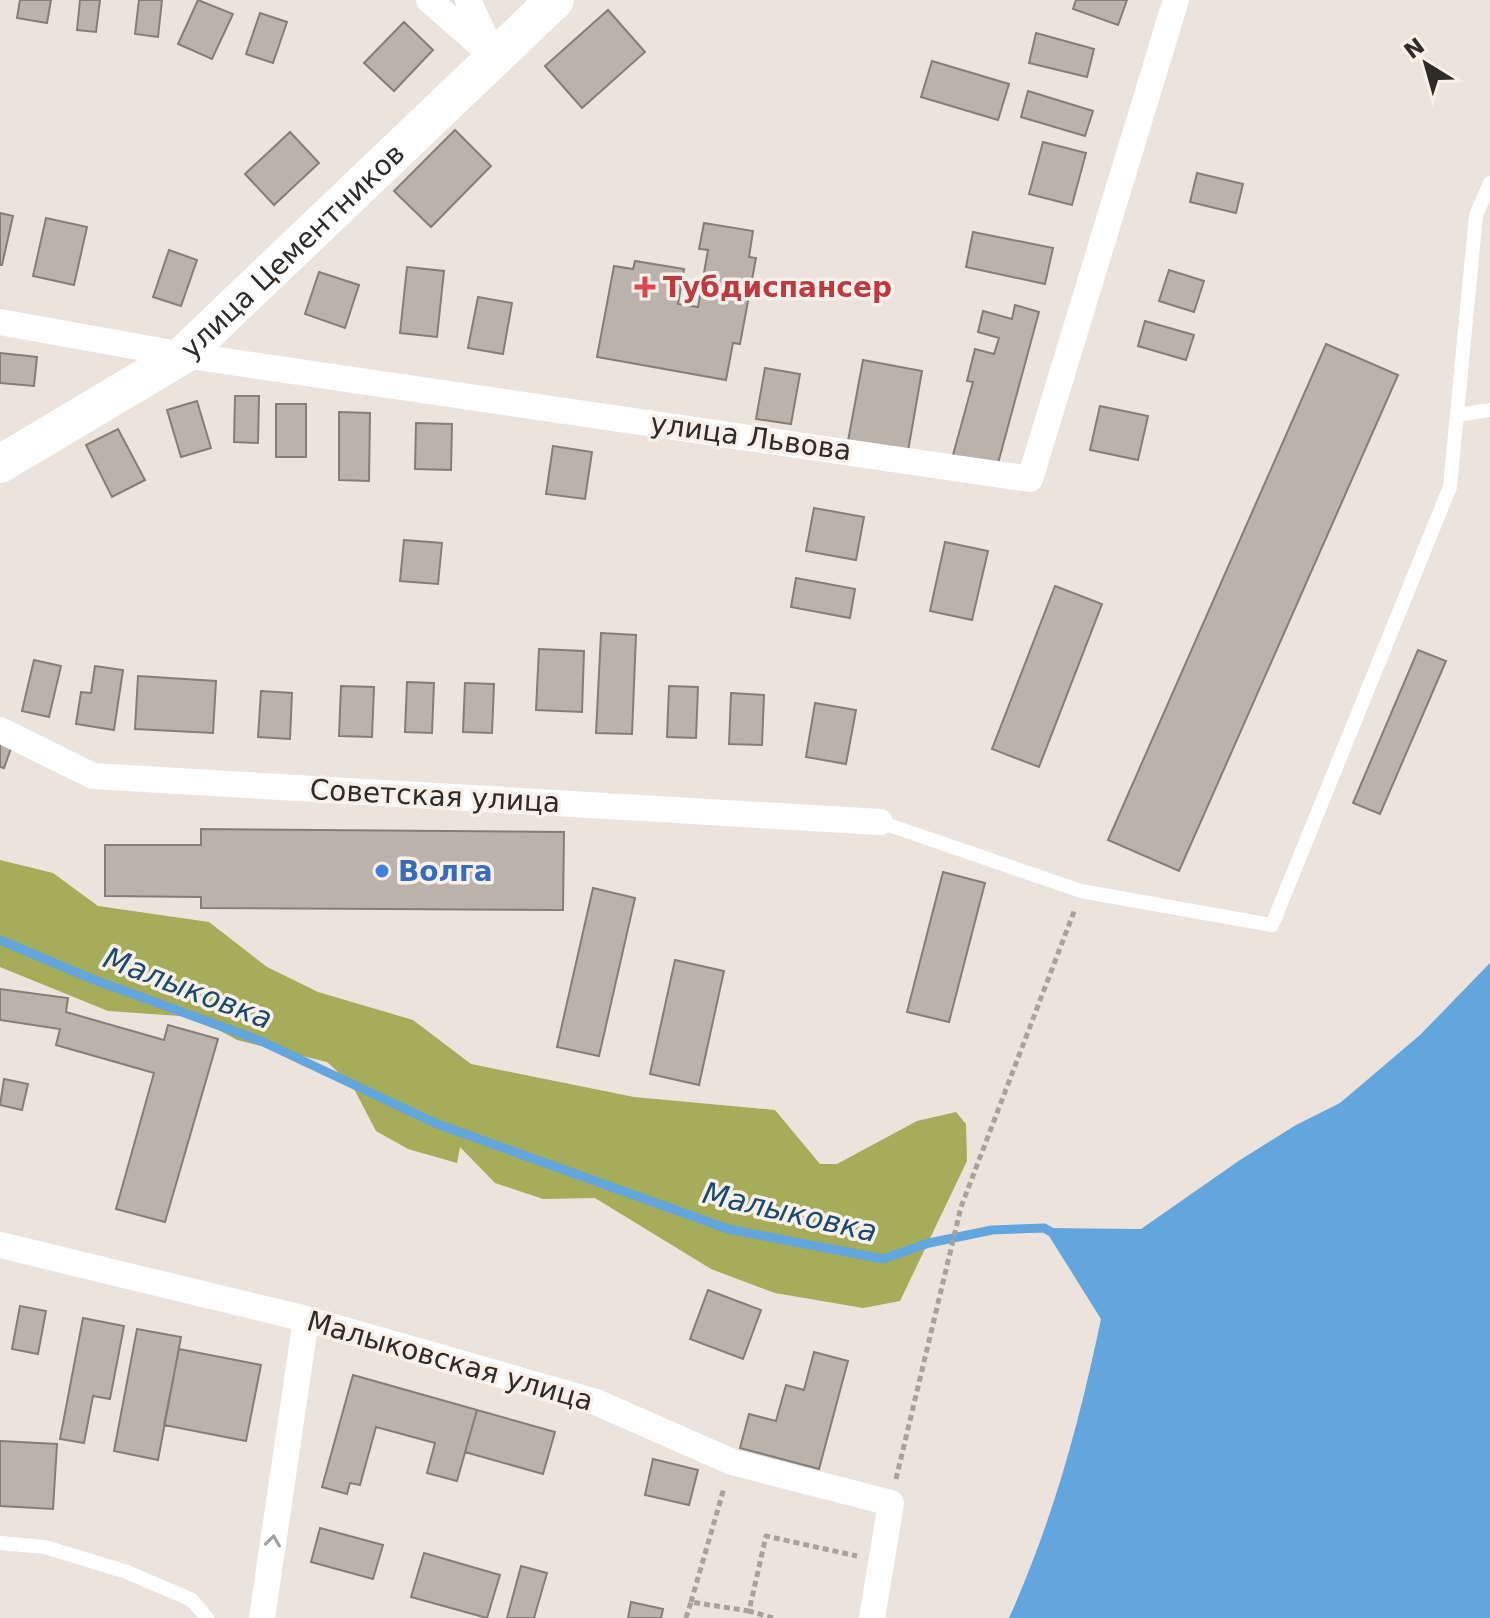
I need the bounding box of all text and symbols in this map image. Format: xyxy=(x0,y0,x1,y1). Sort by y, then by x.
north arrow xyxy=(1386,24,1466,104)
text: N xyxy=(1399,33,1429,64)
street label: улица Цементников xyxy=(173,136,411,365)
place label: Тубдиспансер xyxy=(663,271,892,304)
marker: Тубдиспансер xyxy=(634,276,656,298)
street label: улица Львова xyxy=(648,407,854,467)
street label: Советская улица xyxy=(309,773,561,819)
place label: Волга xyxy=(398,855,493,888)
marker: Волга xyxy=(373,862,391,880)
water label: Малыковка xyxy=(99,940,277,1036)
water label: Малыковка xyxy=(699,1175,881,1249)
street label: Малыковская улица xyxy=(303,1304,597,1418)
one-way arrow xyxy=(264,1534,281,1548)

